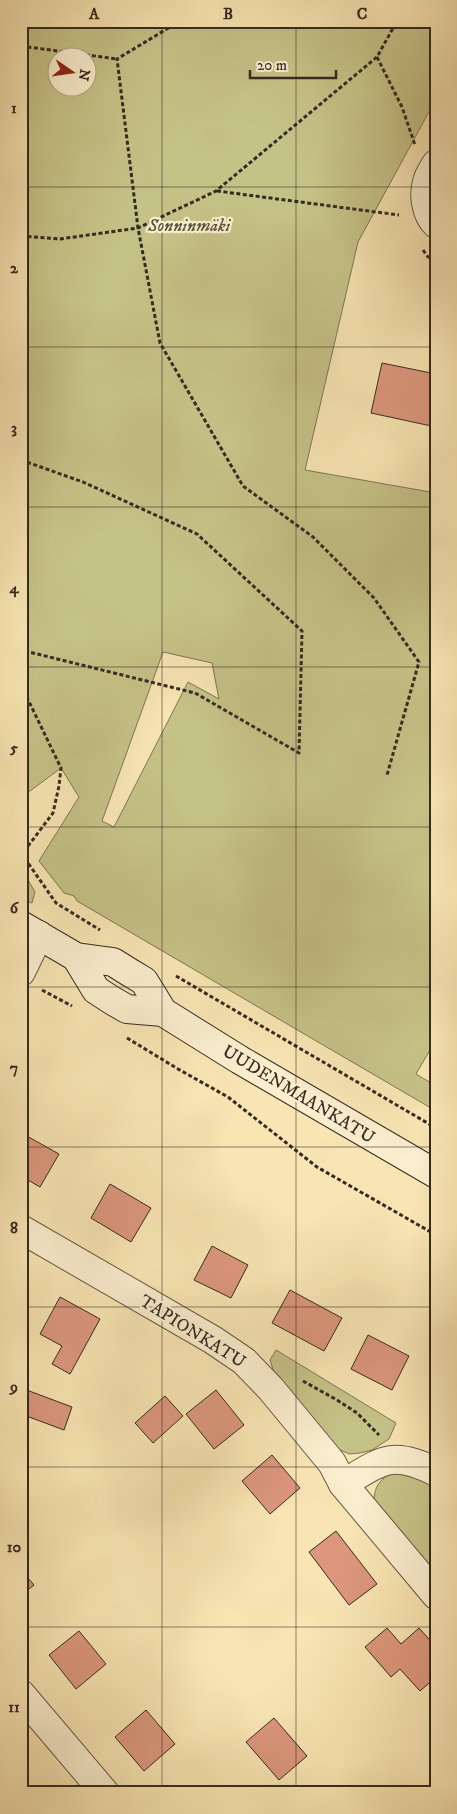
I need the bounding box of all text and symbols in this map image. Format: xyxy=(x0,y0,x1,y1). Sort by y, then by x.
text: A xyxy=(88,4,100,24)
text: B xyxy=(223,4,233,24)
text: C xyxy=(357,4,367,24)
north arrow xyxy=(48,48,98,98)
scale bar xyxy=(250,48,336,80)
text: 20 m xyxy=(257,56,287,75)
text: N xyxy=(74,67,94,83)
text: 1 xyxy=(11,98,17,118)
park label: Sonninmäki xyxy=(147,215,232,237)
text: 2 xyxy=(10,258,19,278)
text: 3 xyxy=(11,418,17,438)
text: 4 xyxy=(8,578,19,598)
text: 5 xyxy=(9,738,18,758)
text: 6 xyxy=(10,898,20,918)
street label: UUDENMAANKATU xyxy=(218,1041,379,1149)
text: 7 xyxy=(10,1058,18,1078)
text: 8 xyxy=(10,1218,18,1238)
street label: TAPIONKATU xyxy=(135,1291,250,1373)
text: 9 xyxy=(9,1377,18,1397)
text: 10 xyxy=(7,1537,22,1557)
text: 11 xyxy=(8,1697,20,1717)

